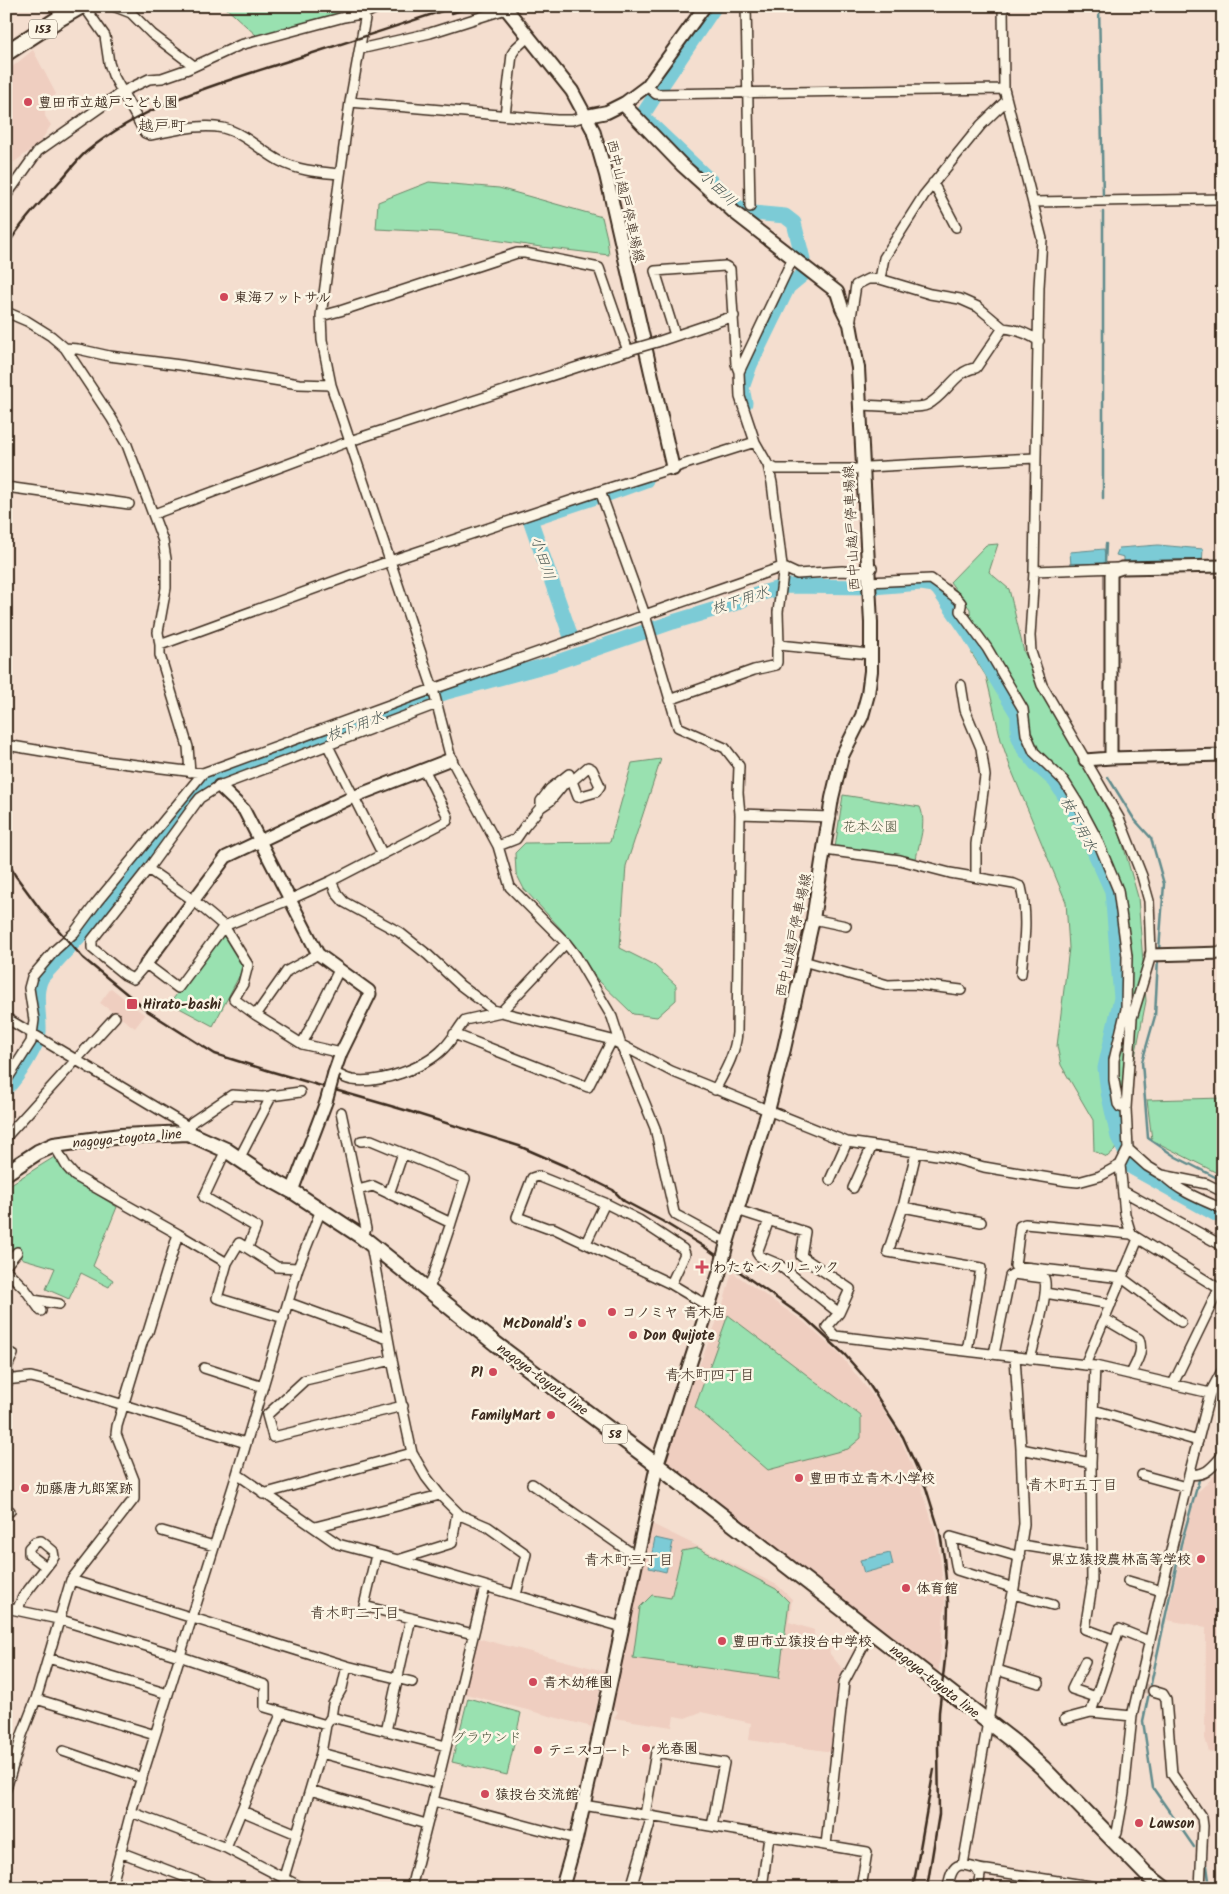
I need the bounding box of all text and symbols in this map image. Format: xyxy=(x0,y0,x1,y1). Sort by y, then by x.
road number: 153 xyxy=(29,20,57,38)
place label: 豊田市立越戸こども園 xyxy=(38,92,178,114)
marker: 豊田市立越戸こども園 xyxy=(22,96,34,108)
district label: 越戸町 xyxy=(138,114,186,139)
street label: 西中山越戸停車場線 xyxy=(600,137,650,265)
water label: 小田川 xyxy=(693,164,742,213)
place label: 東海フットサル xyxy=(234,287,331,309)
marker: 東海フットサル xyxy=(218,291,230,303)
street label: 西中山越戸停車場線 xyxy=(838,464,866,591)
water label: 小田川 xyxy=(523,533,561,584)
water label: 枝下用水 xyxy=(708,580,773,622)
water label: 枝下用水 xyxy=(323,705,388,748)
water label: 枝下用水 xyxy=(1053,792,1103,857)
park label: 花本公園 xyxy=(842,816,898,838)
street label: 西中山越戸停車場線 xyxy=(770,871,818,999)
place label: Hirato-bashi xyxy=(143,994,222,1016)
marker: Hirato-bashi xyxy=(125,997,139,1011)
street label: nagoya-toyota line xyxy=(72,1123,183,1155)
place label: わたなべクリニック xyxy=(713,1257,839,1279)
marker: わたなべクリニック xyxy=(695,1260,709,1274)
place label: コノミヤ 青木店 xyxy=(622,1302,726,1324)
marker: コノミヤ 青木店 xyxy=(606,1306,618,1318)
place label: McDonald's xyxy=(503,1313,572,1335)
marker: McDonald's xyxy=(576,1317,588,1329)
place label: Don Quijote xyxy=(643,1325,715,1347)
marker: Don Quijote xyxy=(627,1329,639,1341)
street label: nagoya-toyota line xyxy=(492,1338,593,1422)
place label: P1 xyxy=(471,1362,484,1384)
district label: 青木町四丁目 xyxy=(665,1364,755,1388)
marker: P1 xyxy=(487,1366,499,1378)
place label: FamilyMart xyxy=(471,1405,542,1427)
marker: FamilyMart xyxy=(545,1409,557,1421)
road number: 58 xyxy=(602,1425,628,1444)
place label: 豊田市立青木小学校 xyxy=(809,1468,935,1490)
marker: 豊田市立青木小学校 xyxy=(793,1472,805,1484)
district label: 青木町五丁目 xyxy=(1028,1474,1118,1498)
place label: 加藤唐九郎窯跡 xyxy=(35,1478,133,1500)
marker: 加藤唐九郎窯跡 xyxy=(19,1482,31,1494)
district label: 青木町三丁目 xyxy=(584,1549,674,1573)
place label: 県立猿投農林高等学校 xyxy=(1051,1549,1191,1571)
marker: 県立猿投農林高等学校 xyxy=(1195,1553,1207,1565)
place label: 体育館 xyxy=(916,1578,958,1600)
marker: 体育館 xyxy=(900,1582,912,1594)
district label: 青木町二丁目 xyxy=(310,1602,400,1626)
place label: 豊田市立猿投台中学校 xyxy=(732,1631,872,1653)
marker: 豊田市立猿投台中学校 xyxy=(716,1635,728,1647)
street label: nagoya-toyota line xyxy=(885,1639,985,1725)
place label: 青木幼稚園 xyxy=(543,1672,613,1694)
marker: 青木幼稚園 xyxy=(527,1676,539,1688)
park label: グラウンド xyxy=(452,1727,522,1749)
place label: 光春園 xyxy=(656,1738,698,1760)
place label: テニスコート xyxy=(548,1740,632,1762)
marker: 光春園 xyxy=(640,1742,652,1754)
marker: テニスコート xyxy=(532,1744,544,1756)
place label: 猿投台交流館 xyxy=(495,1784,579,1806)
marker: 猿投台交流館 xyxy=(479,1788,491,1800)
place label: Lawson xyxy=(1149,1813,1195,1835)
marker: Lawson xyxy=(1133,1817,1145,1829)

